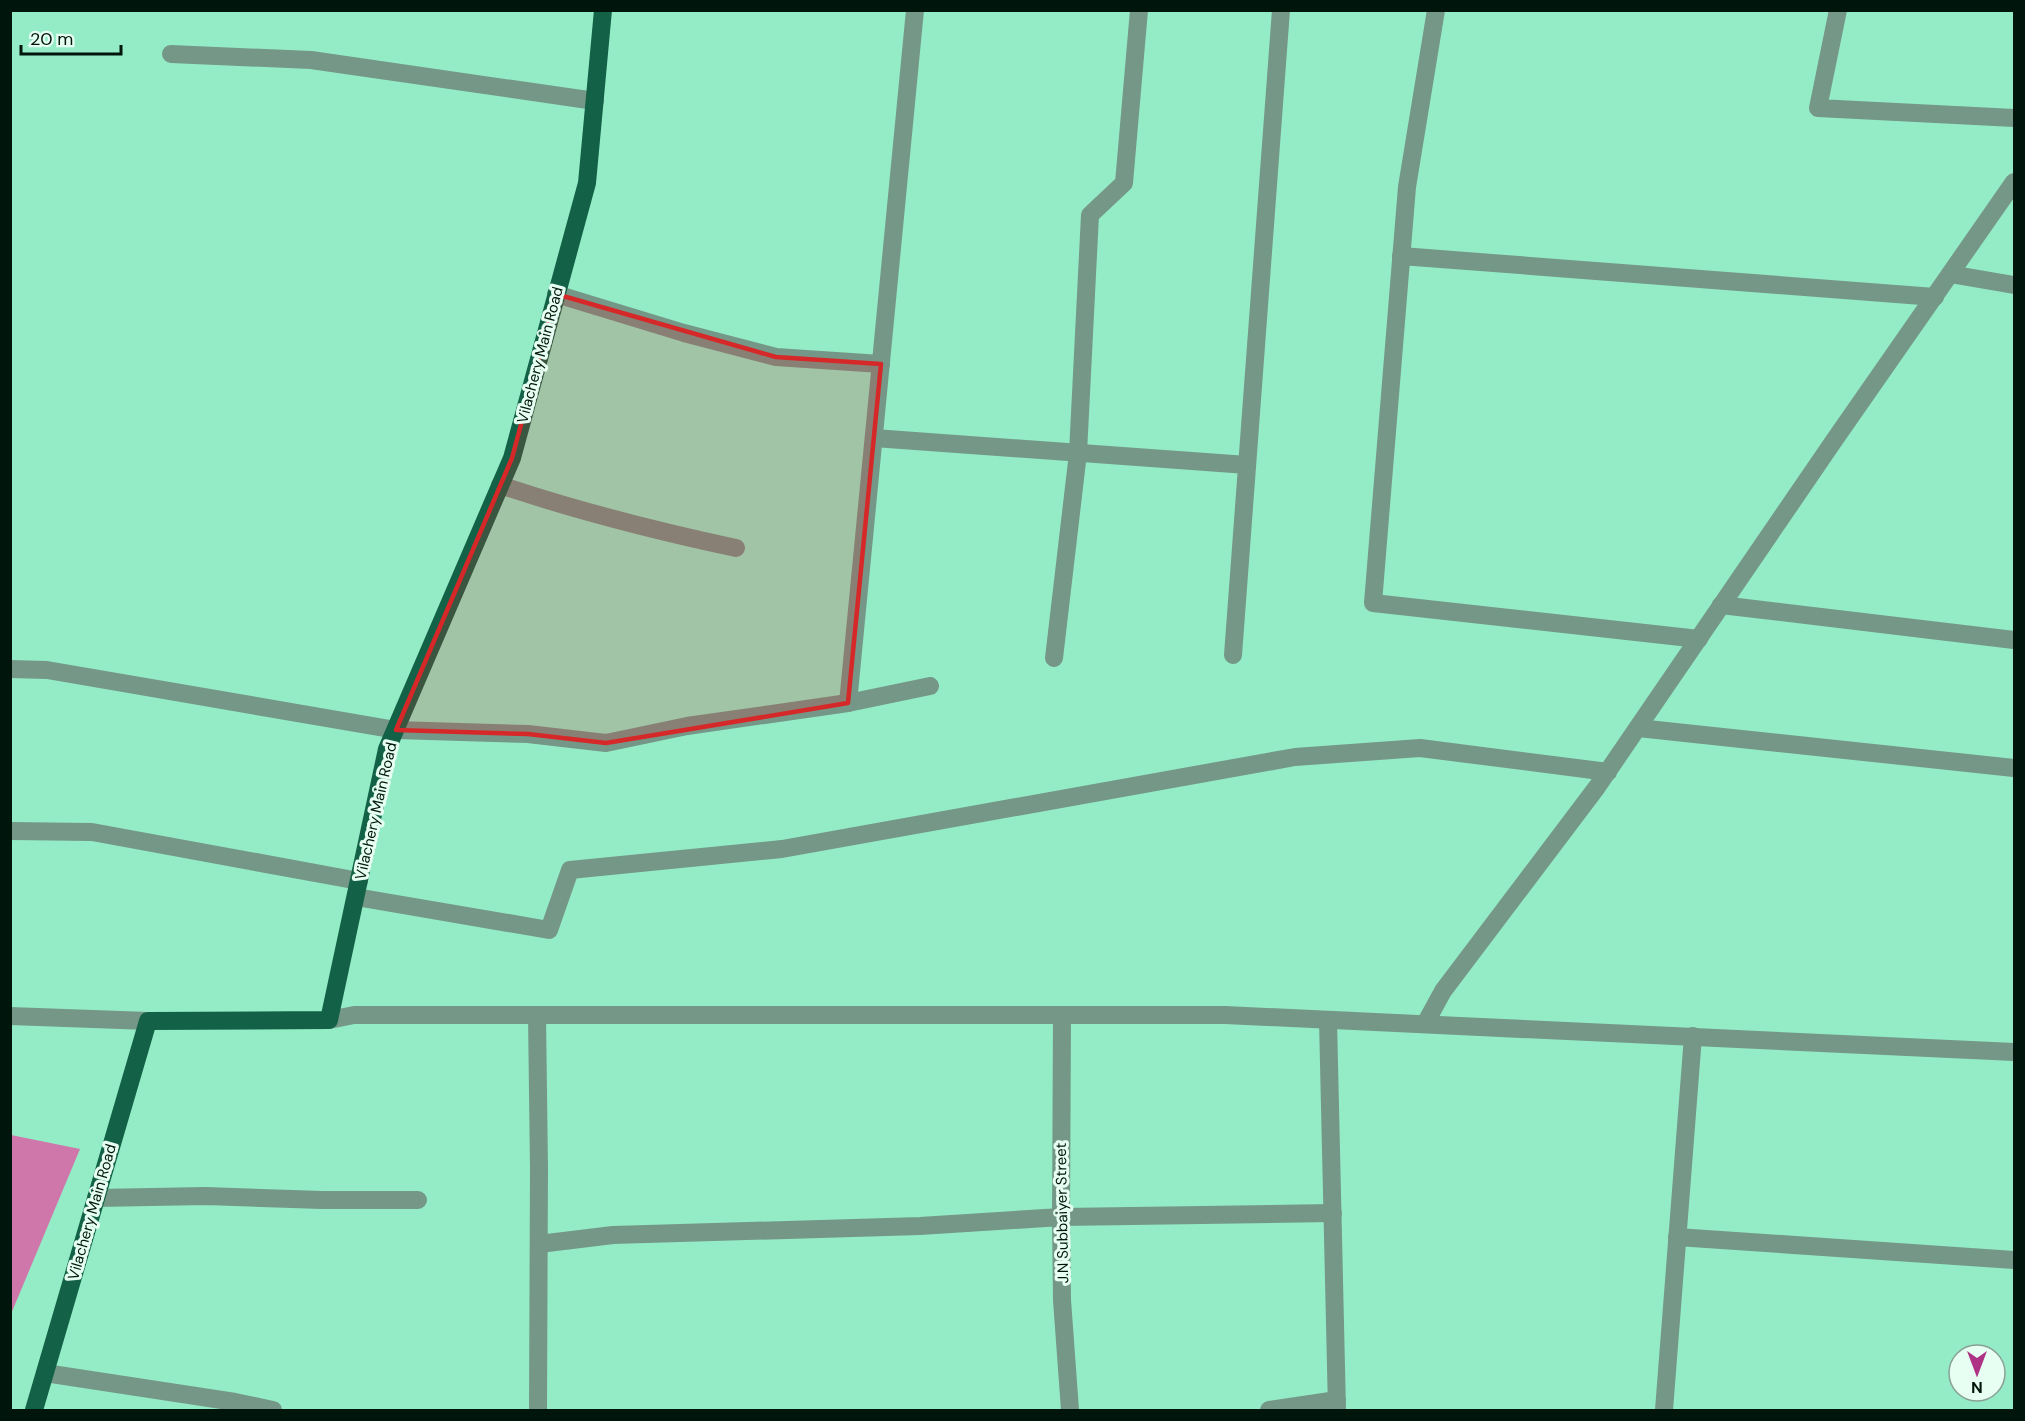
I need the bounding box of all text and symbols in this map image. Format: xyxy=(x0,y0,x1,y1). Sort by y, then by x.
scale bar xyxy=(21,18,122,56)
text: 20 m xyxy=(30,27,73,51)
street label: Vilachery Main Road xyxy=(512,284,568,426)
street label: Vilachery Main Road xyxy=(350,740,402,882)
street label: Vilachery Main Road xyxy=(63,1142,121,1282)
street label: J.N Subbaiyer Street xyxy=(1051,1142,1073,1283)
north arrow xyxy=(1947,1343,2007,1403)
text: N xyxy=(1971,1377,1983,1398)

